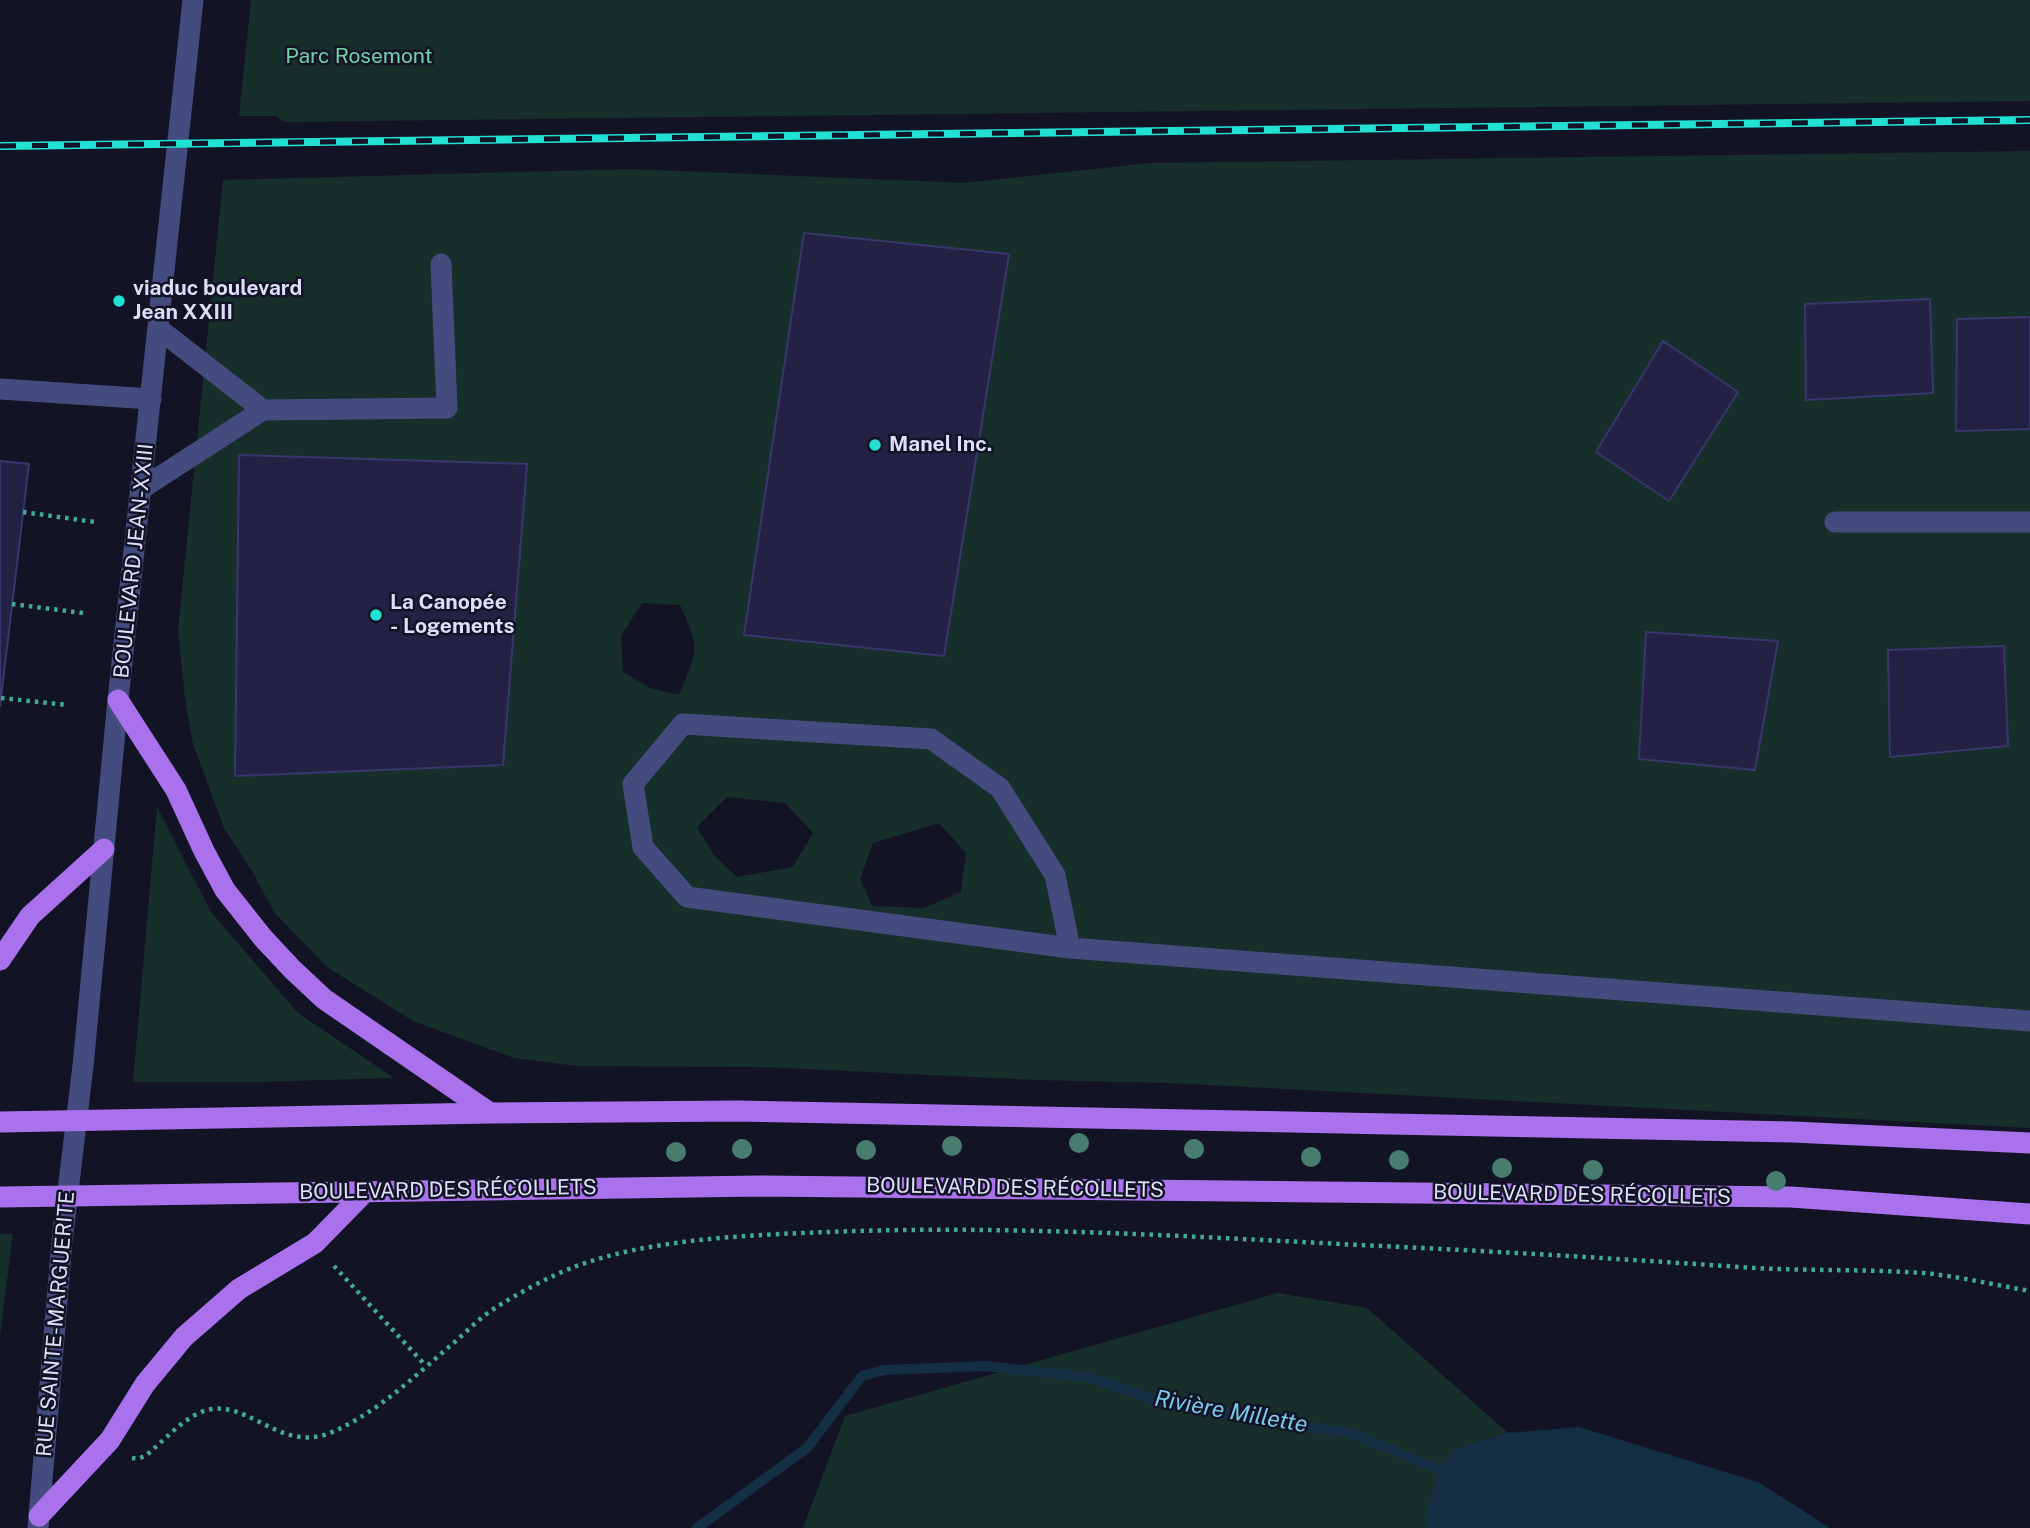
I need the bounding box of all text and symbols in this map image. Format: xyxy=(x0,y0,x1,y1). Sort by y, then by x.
park label: Parc Rosemont xyxy=(285,44,433,70)
place label: viaduc boulevard Jean XXIII xyxy=(133,276,302,326)
marker: viaduc boulevard Jean XXIII xyxy=(111,293,127,309)
place label: Manel Inc. xyxy=(889,432,992,458)
marker: Manel Inc. xyxy=(867,437,883,453)
street label: BOULEVARD JEAN-XXIII xyxy=(109,442,159,680)
place label: La Canopée - Logements xyxy=(390,590,515,640)
marker: La Canopée - Logements xyxy=(368,607,384,623)
street label: BOULEVARD DES RÉCOLLETS xyxy=(866,1173,1164,1203)
street label: BOULEVARD DES RÉCOLLETS xyxy=(299,1175,597,1205)
street label: BOULEVARD DES RÉCOLLETS xyxy=(1433,1180,1731,1210)
street label: RUE SAINTE-MARGUERITE xyxy=(32,1190,80,1458)
water label: Rivière Millette xyxy=(1152,1385,1310,1439)

